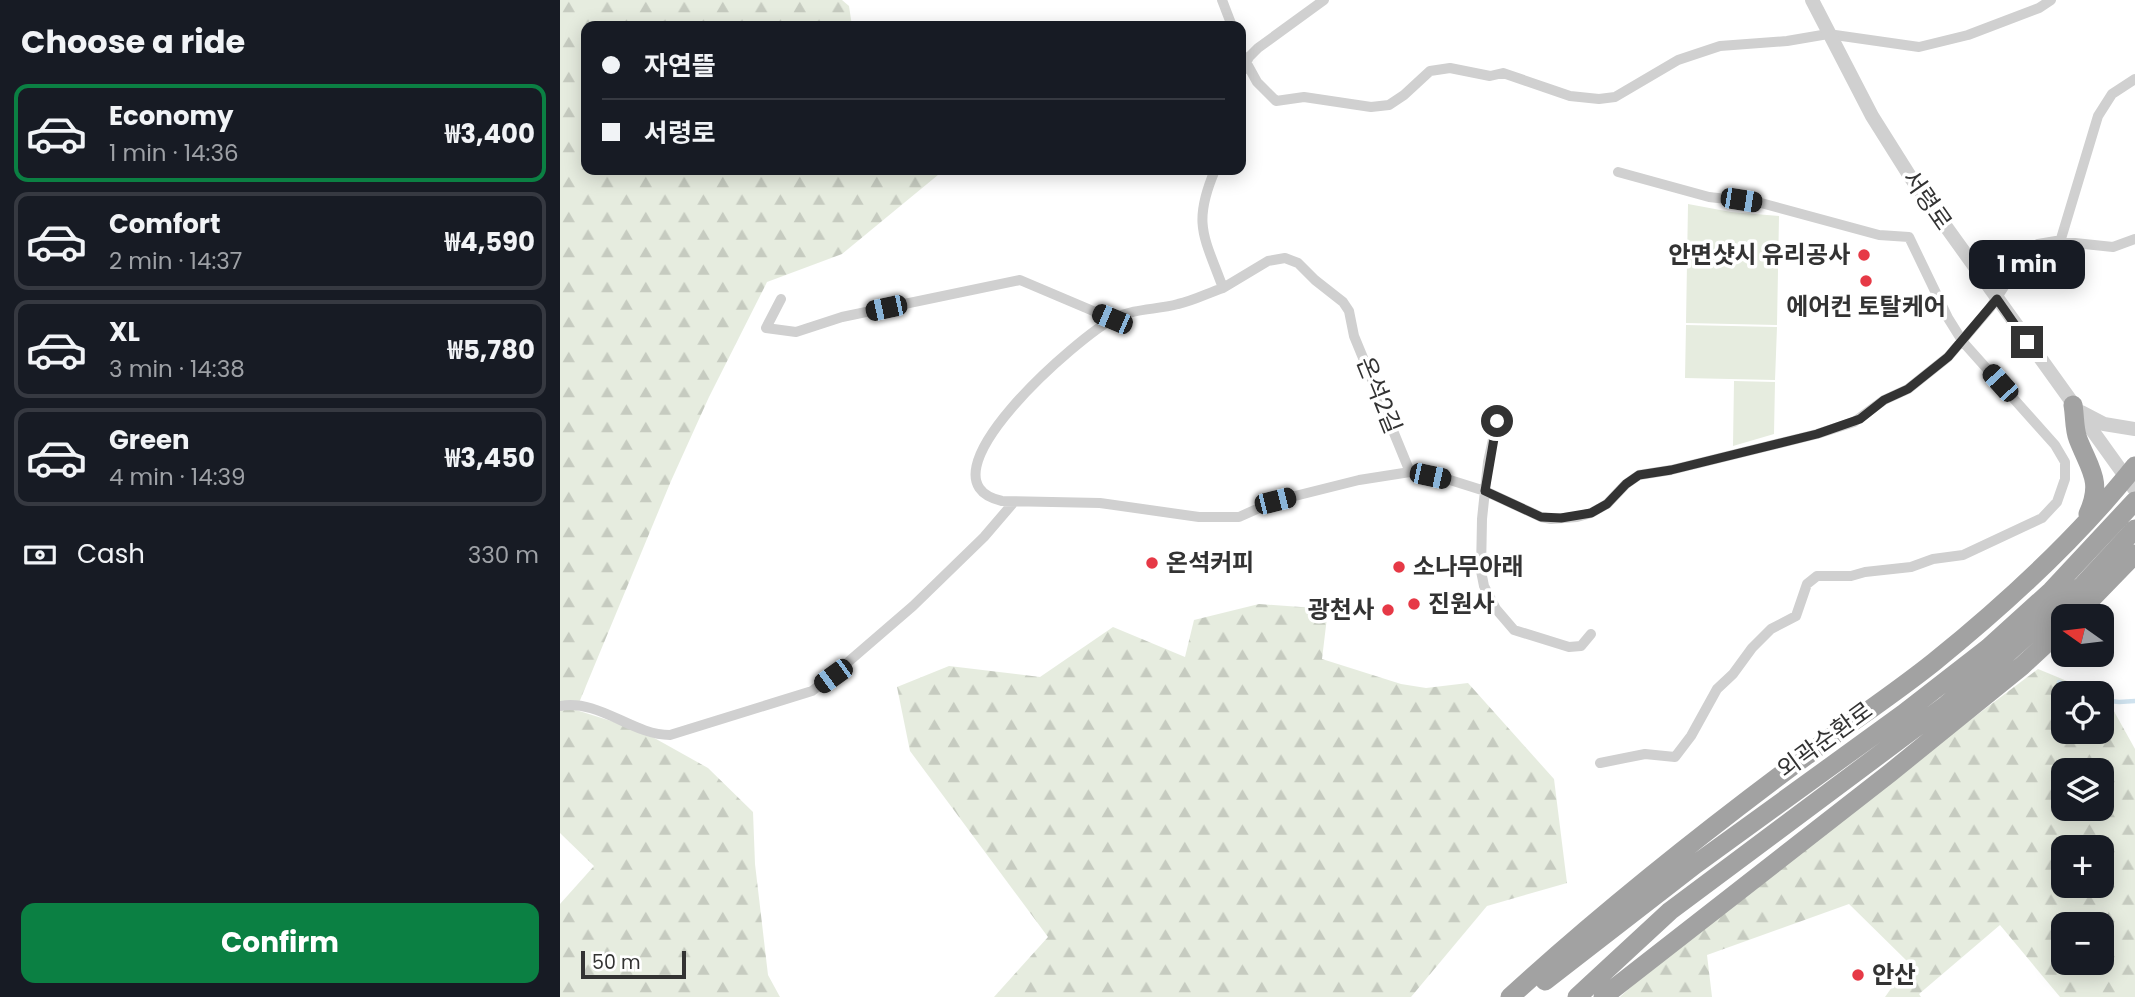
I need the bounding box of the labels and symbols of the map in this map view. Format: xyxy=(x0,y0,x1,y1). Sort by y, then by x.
street label: 서령로 xyxy=(1895,163,1960,236)
car xyxy=(1719,186,1764,214)
place label: 안면샷시 유리공사 xyxy=(1668,238,1850,271)
callout: 1 min xyxy=(1969,240,2085,290)
marker: 안면샷시 유리공사 xyxy=(1856,247,1872,263)
marker: 에어컨 토탈케어 xyxy=(1858,273,1874,289)
place label: 에어컨 토탈케어 xyxy=(1786,290,1946,323)
car xyxy=(864,293,909,323)
car xyxy=(1089,301,1136,337)
route end xyxy=(2011,326,2043,358)
street label: 온석2길 xyxy=(1349,352,1410,438)
car xyxy=(1979,360,2022,406)
route start xyxy=(1481,405,1513,437)
car xyxy=(1408,461,1453,491)
car xyxy=(1253,486,1298,516)
place label: 온석커피 xyxy=(1166,546,1254,579)
place label: 소나무아래 xyxy=(1413,550,1523,583)
marker: 온석커피 xyxy=(1144,555,1160,571)
marker: 소나무아래 xyxy=(1391,559,1407,575)
place label: 진원사 xyxy=(1428,587,1494,620)
place label: 광천사 xyxy=(1308,593,1374,626)
marker: 진원사 xyxy=(1406,596,1422,612)
marker: 광천사 xyxy=(1380,602,1396,618)
north arrow xyxy=(2051,604,2114,667)
car xyxy=(810,655,857,697)
street label: 외곽순환로 xyxy=(1770,694,1879,785)
scale bar xyxy=(581,948,686,980)
place label: 안산 xyxy=(1872,958,1916,991)
marker: 안산 xyxy=(1850,967,1866,983)

